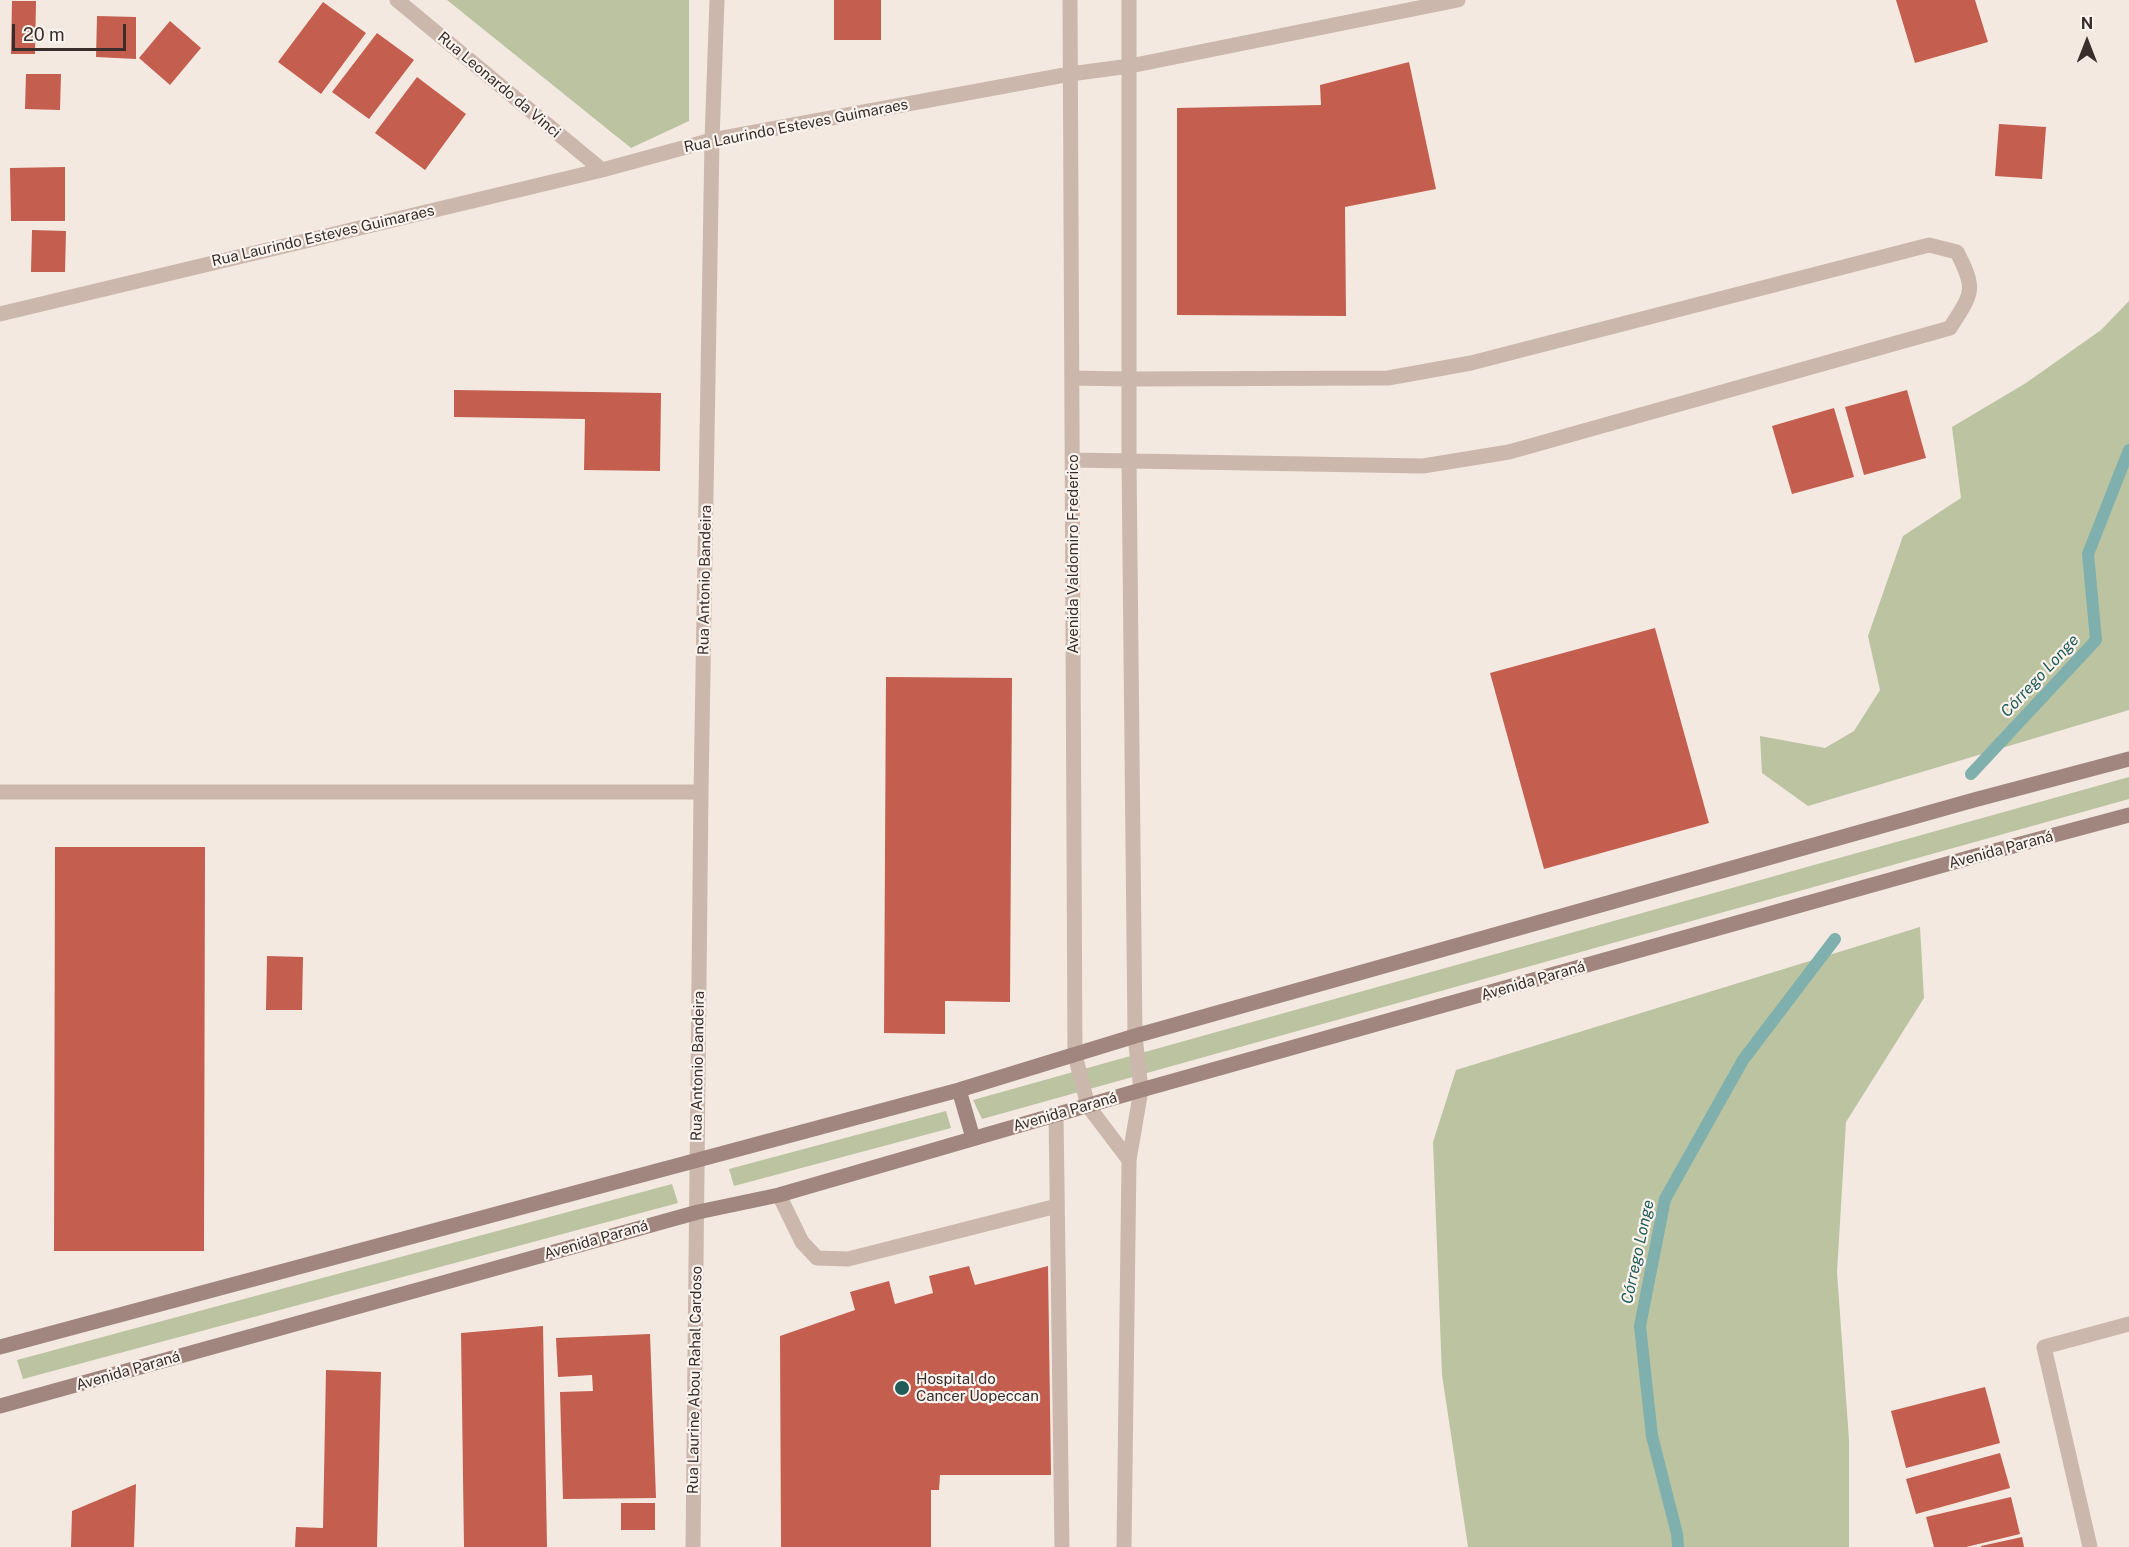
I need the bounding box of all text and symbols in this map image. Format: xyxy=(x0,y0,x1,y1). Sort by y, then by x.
scale bar xyxy=(15,12,129,50)
north arrow xyxy=(2057,12,2117,72)
text: N xyxy=(2081,14,2093,33)
text: 20 m xyxy=(23,24,65,45)
street label: Rua Leonardo da Vinci xyxy=(434,28,564,142)
street label: Rua Laurindo Esteves Guimaraes xyxy=(682,95,910,157)
street label: Rua Laurindo Esteves Guimaraes xyxy=(210,202,436,270)
street label: Avenida Valdomiro Frederico xyxy=(1064,454,1082,654)
street label: Rua Antonio Bandeira xyxy=(695,505,715,655)
water label: Córrego Longe xyxy=(1997,631,2083,721)
street label: Avenida Paraná xyxy=(1947,827,2055,873)
street label: Avenida Paraná xyxy=(1479,958,1587,1004)
street label: Rua Antonio Bandeira xyxy=(688,991,708,1141)
street label: Avenida Paraná xyxy=(1011,1089,1119,1135)
water label: Córrego Longe xyxy=(1618,1198,1658,1306)
street label: Avenida Paraná xyxy=(542,1217,650,1263)
street label: Rua Laurine Abou Rahal Cardoso xyxy=(684,1266,706,1494)
street label: Avenida Paraná xyxy=(74,1348,182,1394)
place label: Hospital do Cancer Uopeccan xyxy=(916,1370,1039,1405)
marker: Hospital do Cancer Uopeccan xyxy=(893,1379,911,1397)

